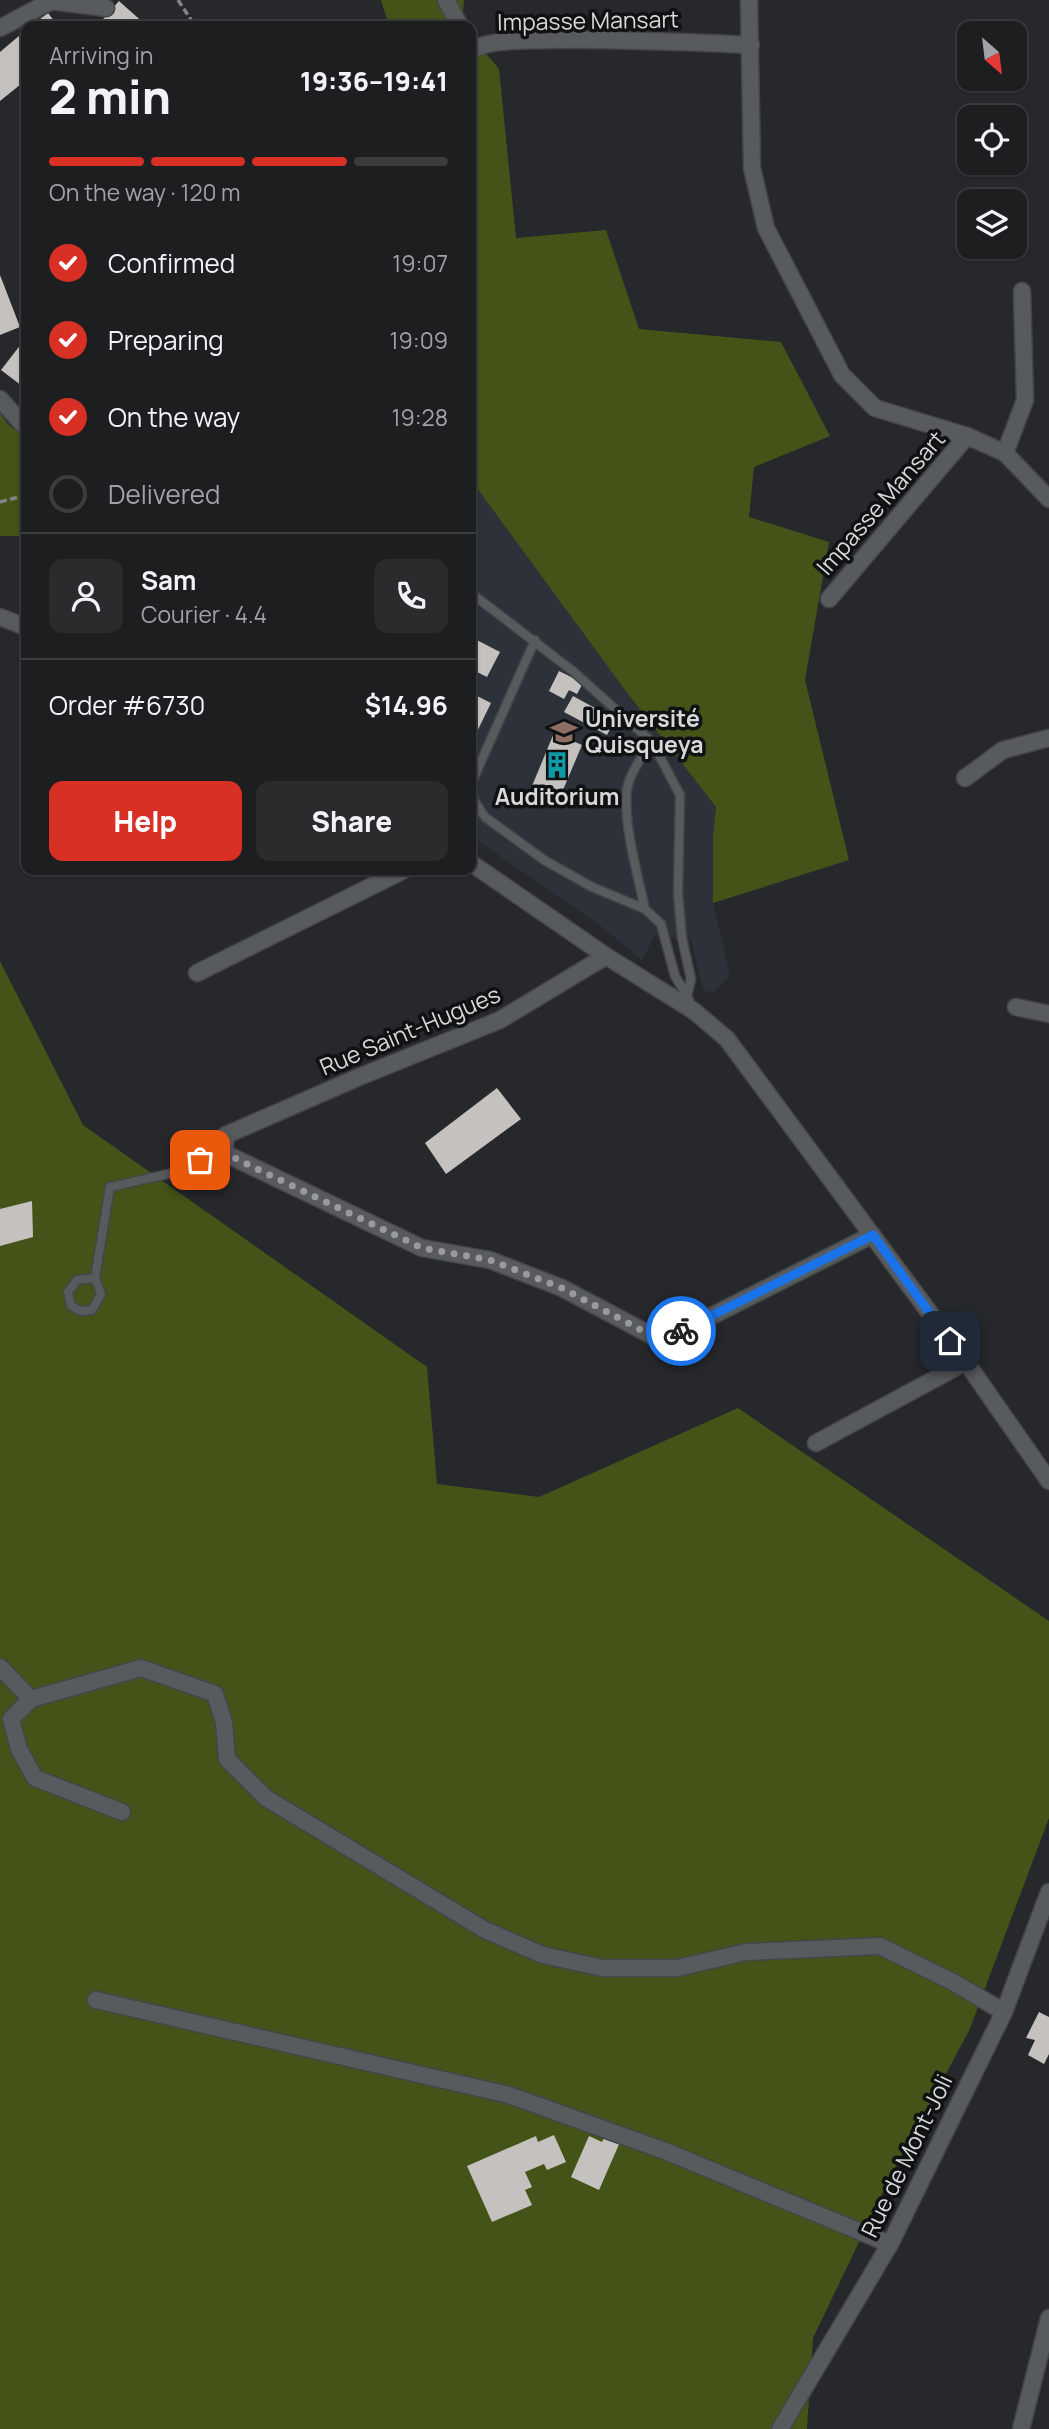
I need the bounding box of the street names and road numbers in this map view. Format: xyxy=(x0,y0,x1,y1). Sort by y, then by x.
street label: Impasse Mansart xyxy=(497,2,679,38)
street label: Impasse Mansart xyxy=(809,423,952,581)
street label: Rue Saint-Hugues xyxy=(314,978,505,1083)
street label: Rue de Mont-Joli xyxy=(853,2069,959,2242)

